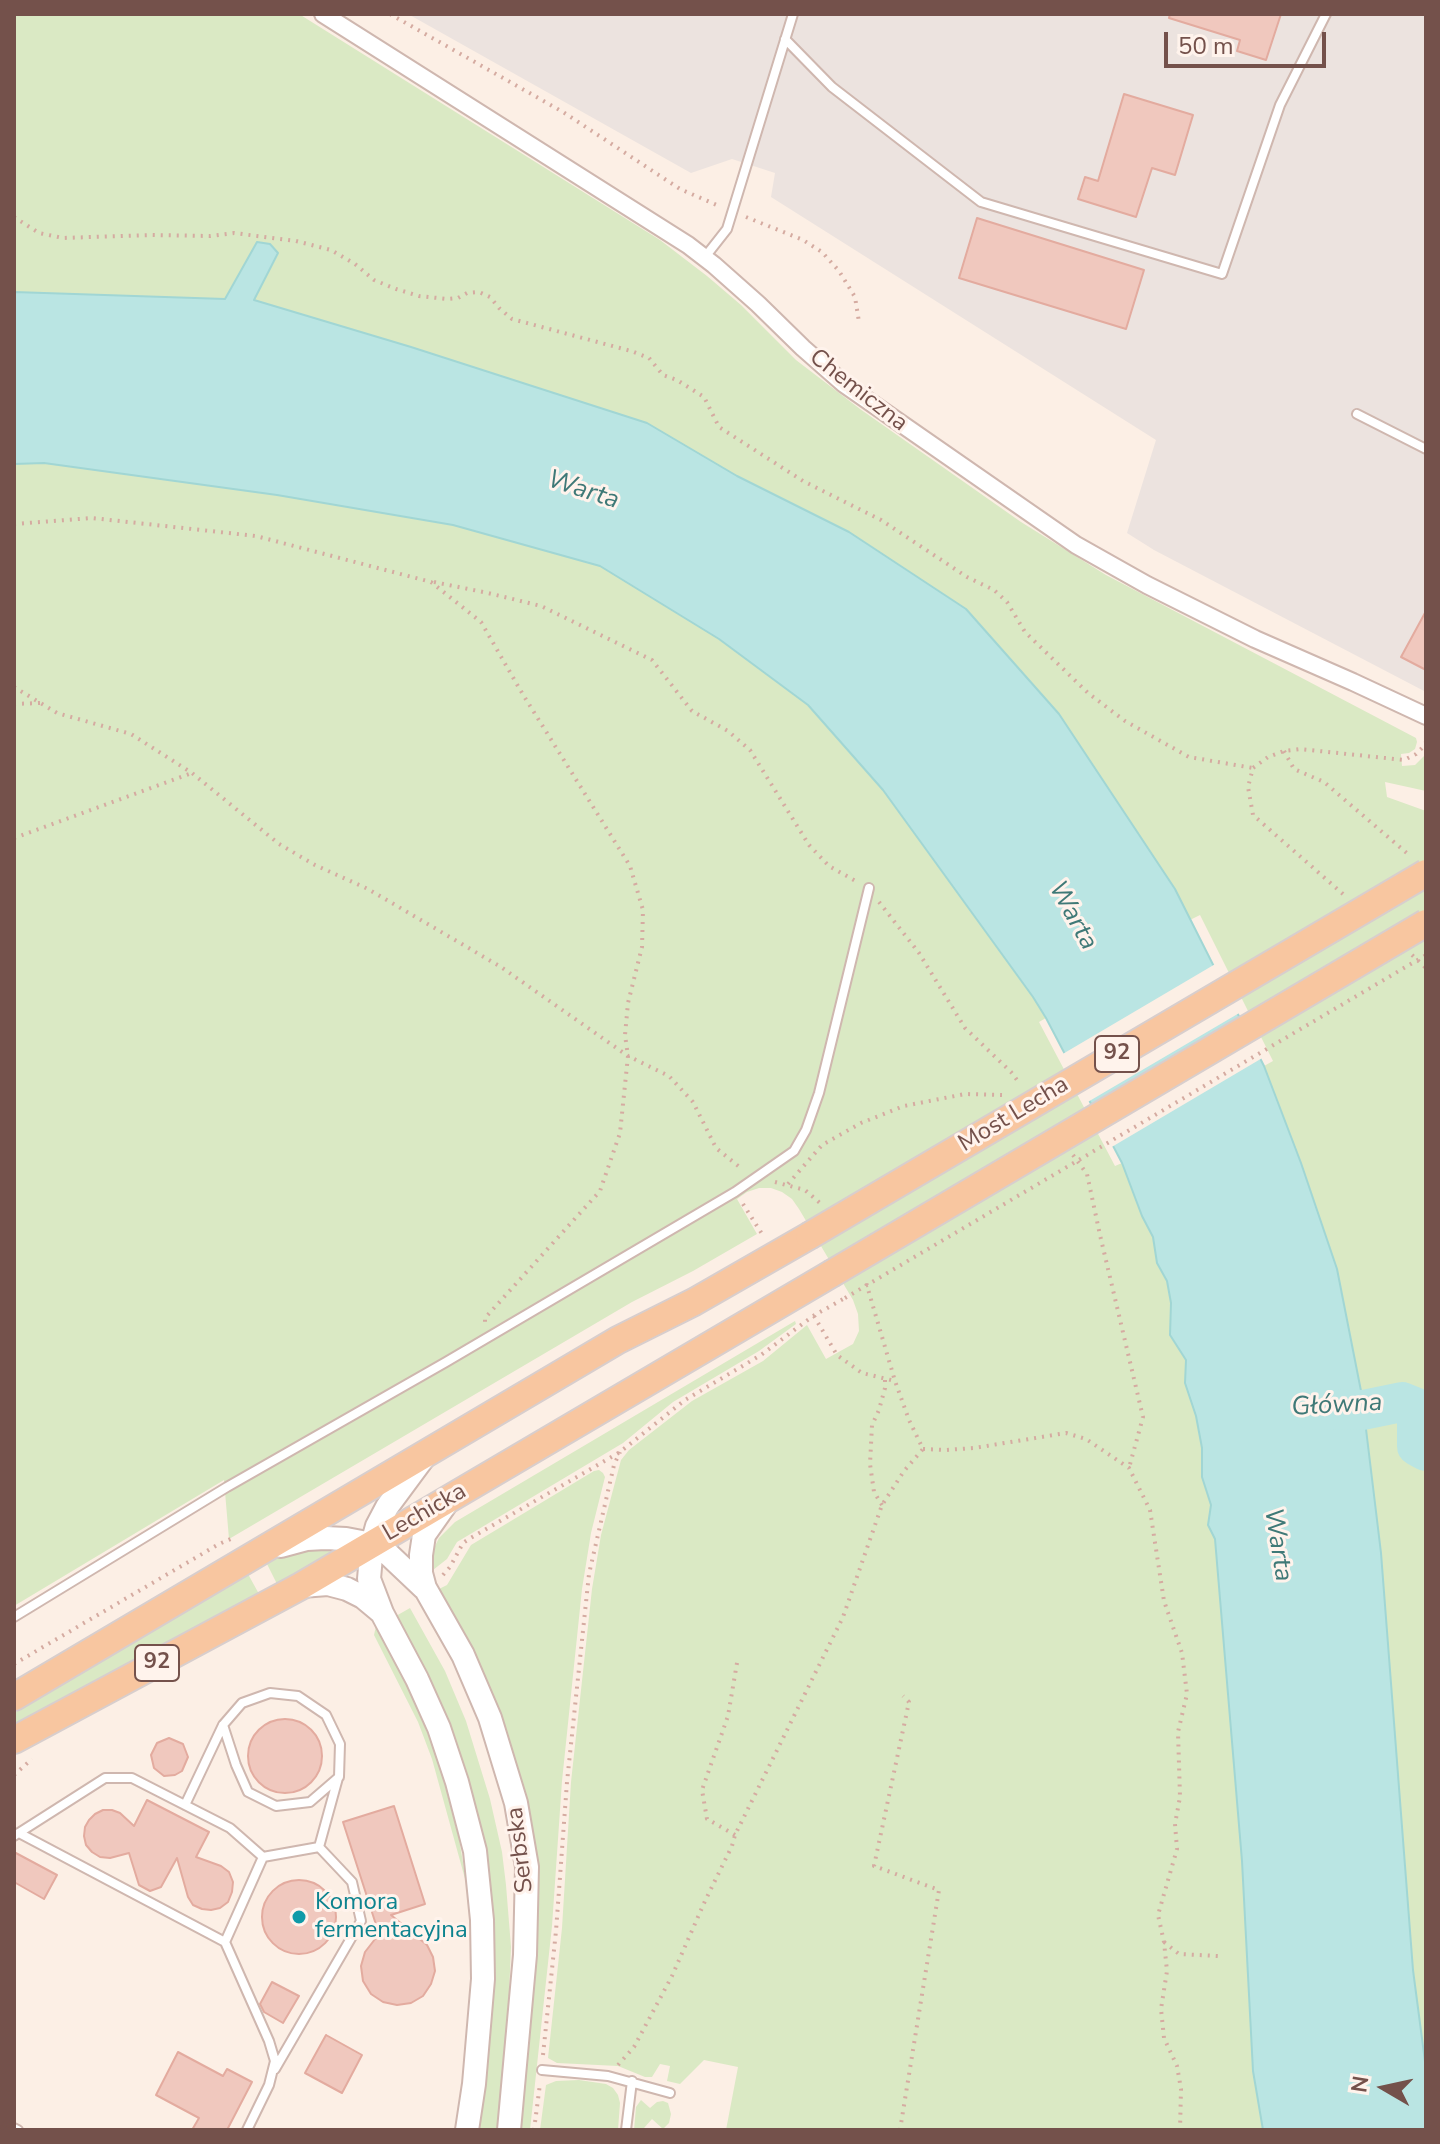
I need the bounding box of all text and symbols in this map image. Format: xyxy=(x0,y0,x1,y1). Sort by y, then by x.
scale bar xyxy=(1168,16,1330,66)
text: 50 m xyxy=(1178,30,1234,62)
street label: Chemiczna xyxy=(803,344,913,438)
water label: Warta xyxy=(543,465,623,517)
water label: Warta xyxy=(1040,876,1104,956)
road number: 92 xyxy=(1095,1036,1139,1072)
street label: Most Lecha xyxy=(954,1071,1074,1159)
water label: Główna xyxy=(1291,1388,1383,1424)
street label: Lechicka xyxy=(378,1478,472,1548)
water label: Warta xyxy=(1256,1506,1298,1584)
road number: 92 xyxy=(135,1645,179,1681)
street label: Serbska xyxy=(501,1805,541,1895)
place label: Komora fermentacyjna xyxy=(315,1889,468,1945)
marker: Komora fermentacyjna xyxy=(290,1908,308,1926)
north arrow xyxy=(1344,2048,1424,2128)
text: N xyxy=(1344,2074,1376,2095)

